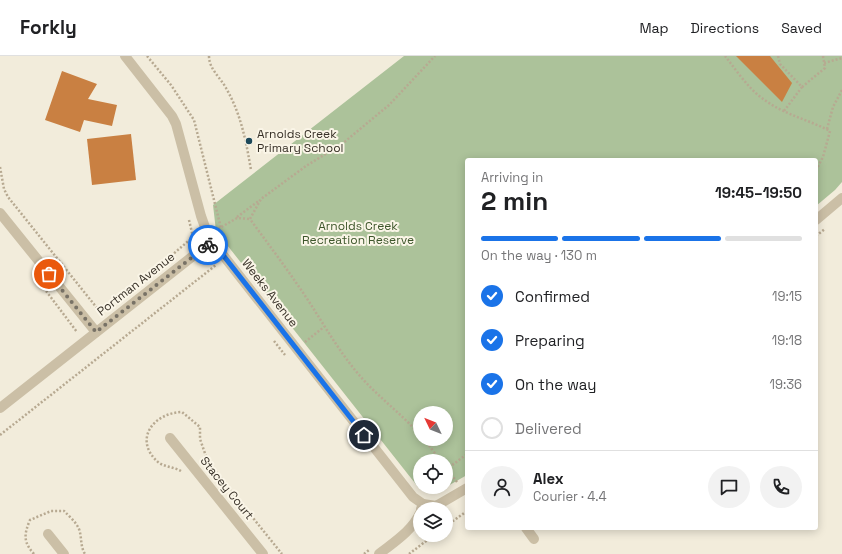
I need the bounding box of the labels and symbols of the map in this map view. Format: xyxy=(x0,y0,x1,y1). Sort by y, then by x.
place label: Arnolds Creek Primary School xyxy=(257,126,344,156)
marker: Arnolds Creek Primary School xyxy=(244,136,254,146)
park label: Arnolds Creek Recreation Reserve xyxy=(302,218,414,248)
courier xyxy=(188,225,228,265)
street label: Portman Avenue xyxy=(94,249,178,319)
street label: Weeks Avenue xyxy=(238,256,302,330)
pin xyxy=(32,257,66,291)
north arrow xyxy=(413,406,453,446)
pin xyxy=(347,418,381,452)
street label: Stacey Court xyxy=(197,453,257,523)

